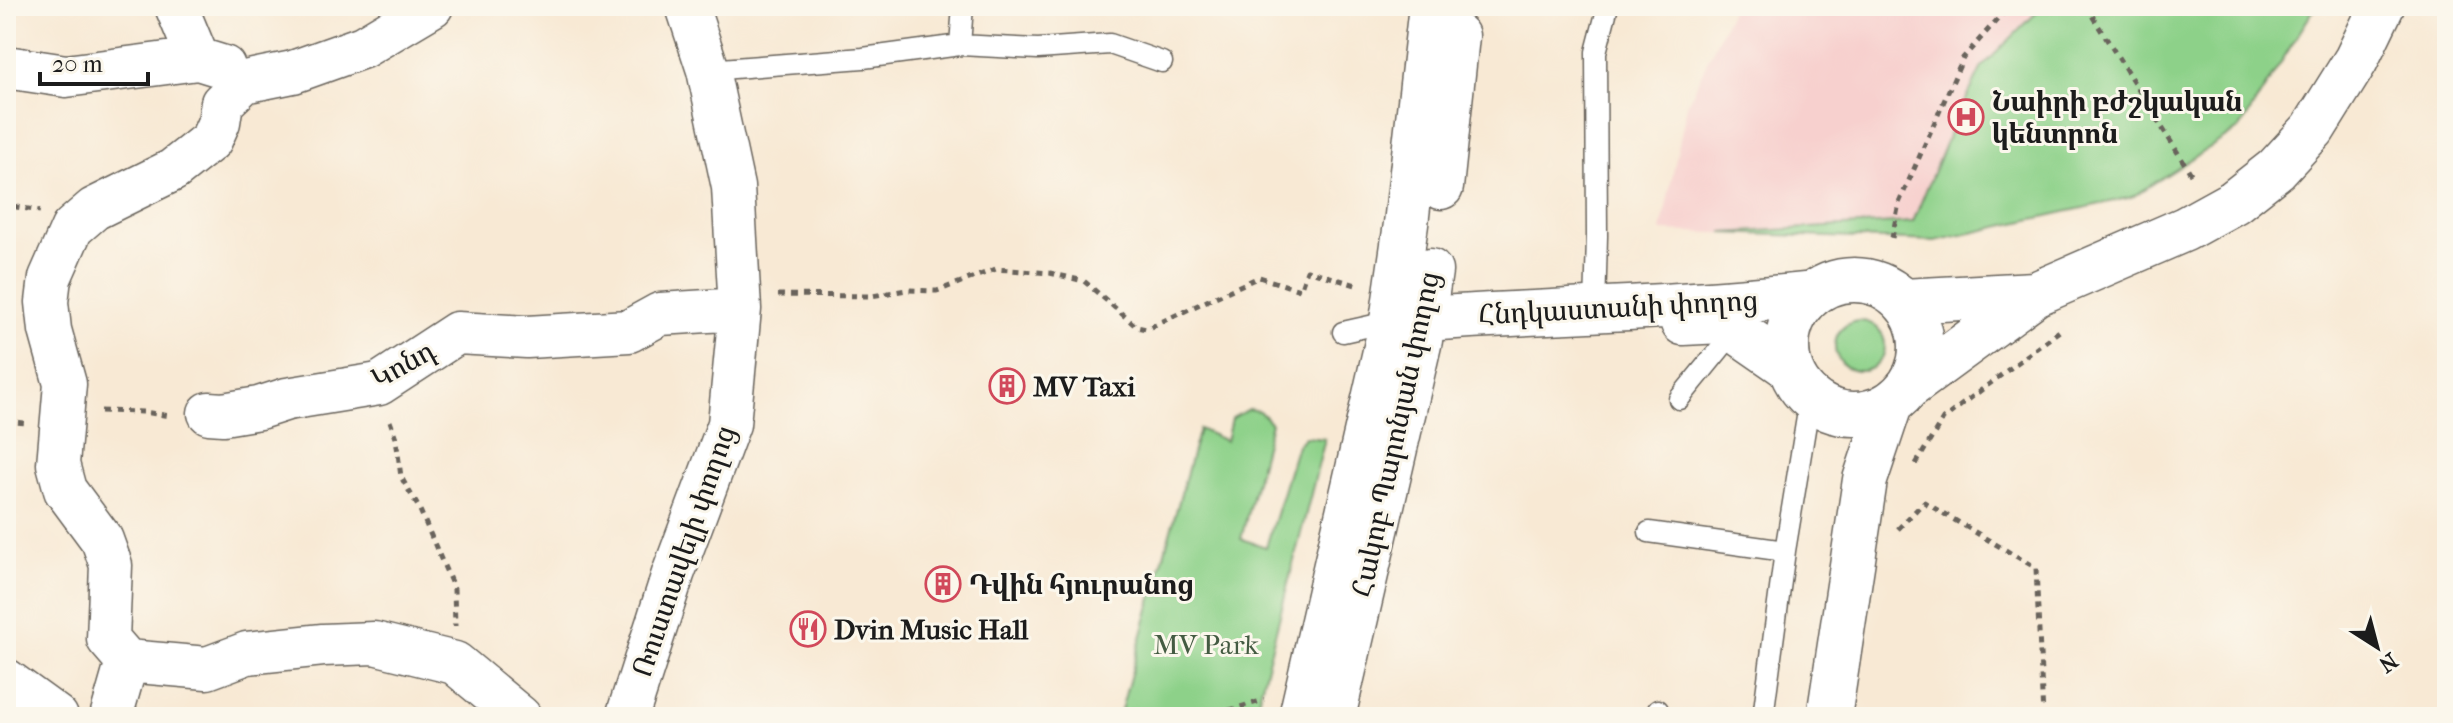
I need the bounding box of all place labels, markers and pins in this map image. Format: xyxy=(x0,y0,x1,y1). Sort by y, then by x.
place label: Նաիրի բժշկական կենտրոն xyxy=(1992,85,2242,150)
hospital icon: Նաիրի բժշկական կենտրոն xyxy=(1947,98,1985,136)
building icon: MV Taxi xyxy=(988,367,1026,405)
place label: MV Taxi xyxy=(1033,370,1136,403)
building icon: Դվին հյուրանոց xyxy=(924,565,962,603)
place label: Դվին հյուրանոց xyxy=(969,568,1195,601)
restaurant icon: Dvin Music Hall xyxy=(789,610,827,648)
place label: Dvin Music Hall xyxy=(834,613,1029,646)

